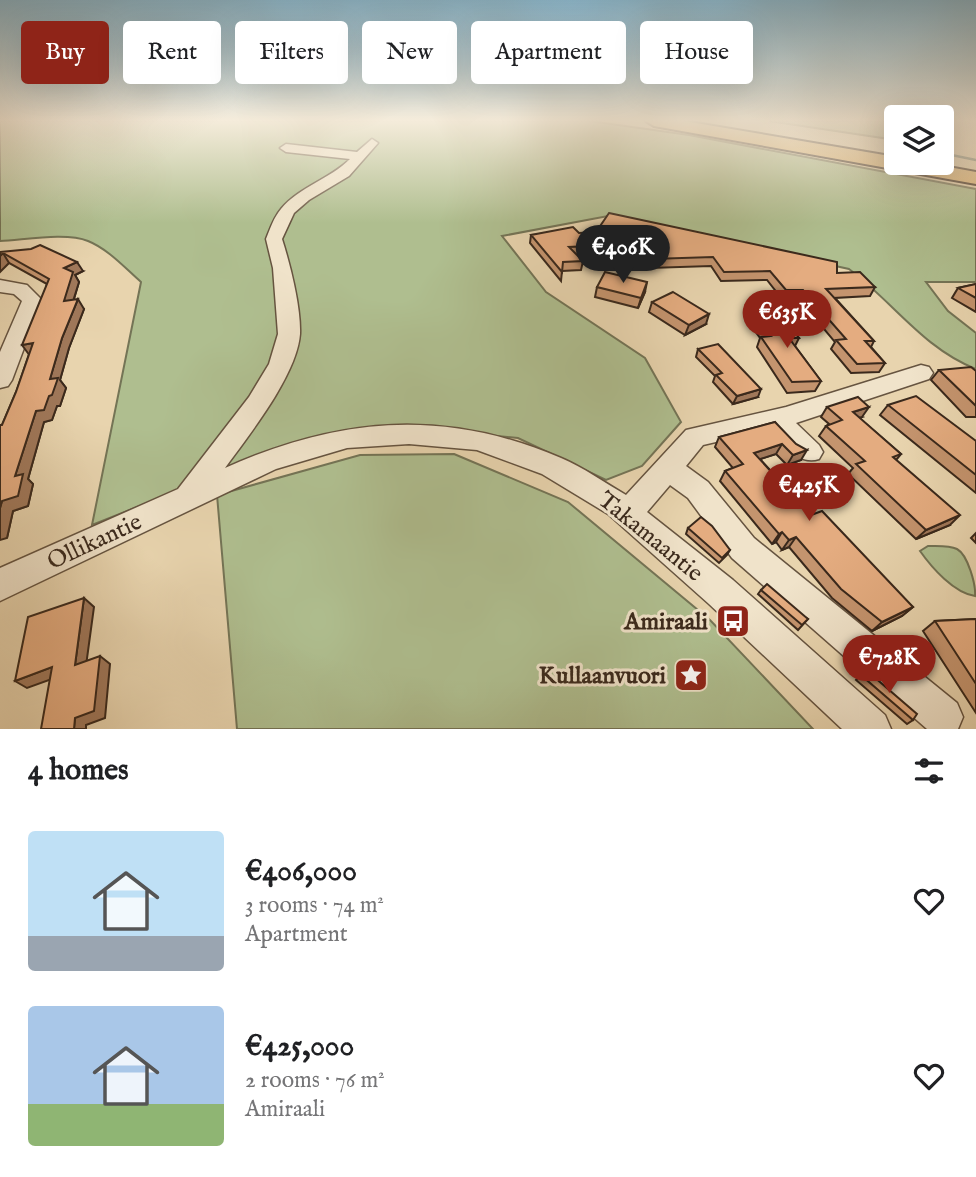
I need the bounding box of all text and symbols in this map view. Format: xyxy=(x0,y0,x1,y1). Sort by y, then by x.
chip: Buy xyxy=(21,21,109,84)
chip: Rent xyxy=(123,21,221,84)
chip: Filters xyxy=(235,21,348,84)
chip: New xyxy=(362,21,457,84)
chip: Apartment xyxy=(471,21,626,84)
chip: House xyxy=(640,21,753,84)
map controls xyxy=(884,105,954,175)
button: layers xyxy=(884,105,954,175)
pin: €406K xyxy=(574,226,672,285)
text: €406K xyxy=(592,233,654,262)
pin: €635K xyxy=(738,290,836,350)
text: €635K xyxy=(759,298,815,327)
pin: €425K xyxy=(760,463,858,523)
text: €425K xyxy=(779,471,839,500)
street label: Takamaantie xyxy=(591,485,709,589)
street label: Ollikantie xyxy=(42,507,147,578)
bus stop icon: Amiraali xyxy=(714,602,752,640)
place label: Amiraali xyxy=(623,607,709,638)
pin: €728K xyxy=(840,636,938,695)
text: €728K xyxy=(859,643,919,672)
place icon: Kullaanvuori xyxy=(672,656,710,694)
place label: Kullaanvuori xyxy=(539,661,667,692)
text: 4 homes xyxy=(28,752,129,790)
icon: filters xyxy=(910,752,948,790)
text: €406,000 xyxy=(245,853,357,891)
icon: home xyxy=(84,859,168,943)
icon: heart xyxy=(910,882,948,920)
text: 3 rooms · 74 m² xyxy=(245,891,384,920)
text: Apartment xyxy=(245,920,348,949)
text: €425,000 xyxy=(245,1028,354,1066)
icon: home xyxy=(84,1034,168,1118)
icon: heart xyxy=(910,1057,948,1095)
text: 2 rooms · 76 m² xyxy=(245,1066,385,1095)
text: Amiraali xyxy=(245,1095,325,1124)

